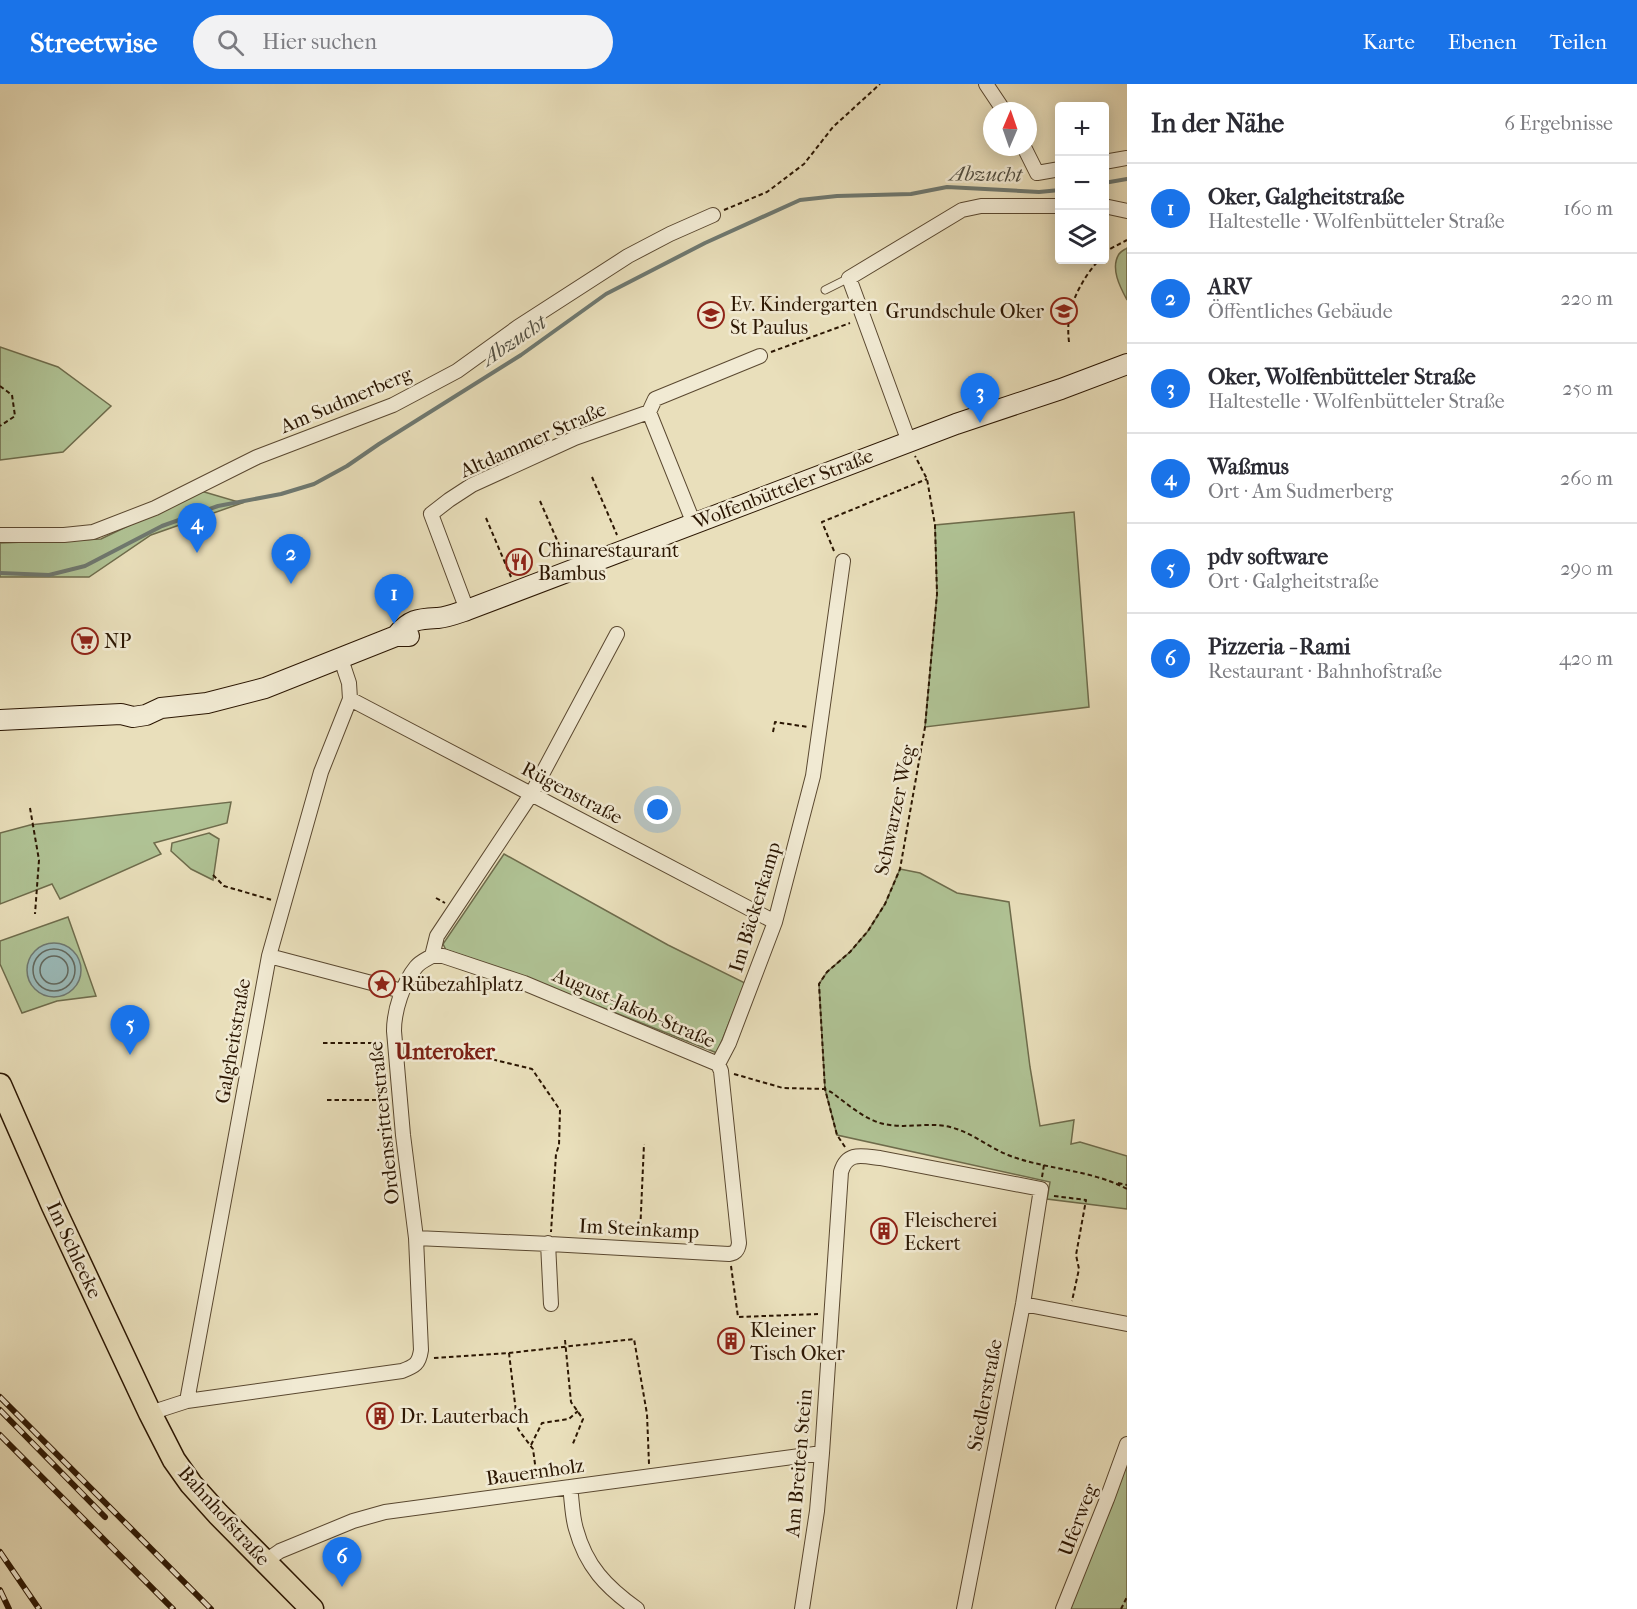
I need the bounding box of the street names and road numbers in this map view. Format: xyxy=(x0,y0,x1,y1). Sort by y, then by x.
street label: Am Sudmerberg xyxy=(276,362,416,438)
street label: Altdammer Straße xyxy=(455,397,610,483)
street label: Wolfenbütteler Straße xyxy=(689,444,877,534)
street label: Schwarzer Weg xyxy=(870,742,920,877)
street label: Rügenstraße xyxy=(518,757,626,829)
street label: Im Bäckerkamp xyxy=(724,839,786,975)
street label: August-Jakob-Straße xyxy=(548,963,719,1053)
street label: Galgheitstraße xyxy=(211,977,255,1105)
street label: Ordensritterstraße xyxy=(364,1040,404,1206)
street label: Im Schleeke xyxy=(42,1198,106,1302)
street label: Im Steinkamp xyxy=(578,1214,700,1244)
street label: Siedlerstraße xyxy=(963,1337,1007,1453)
street label: Am Breiten Stein xyxy=(781,1388,817,1539)
street label: Bauernholz xyxy=(484,1454,586,1490)
street label: Bahnhofstraße xyxy=(173,1461,275,1571)
street label: Uferweg xyxy=(1054,1480,1102,1559)

